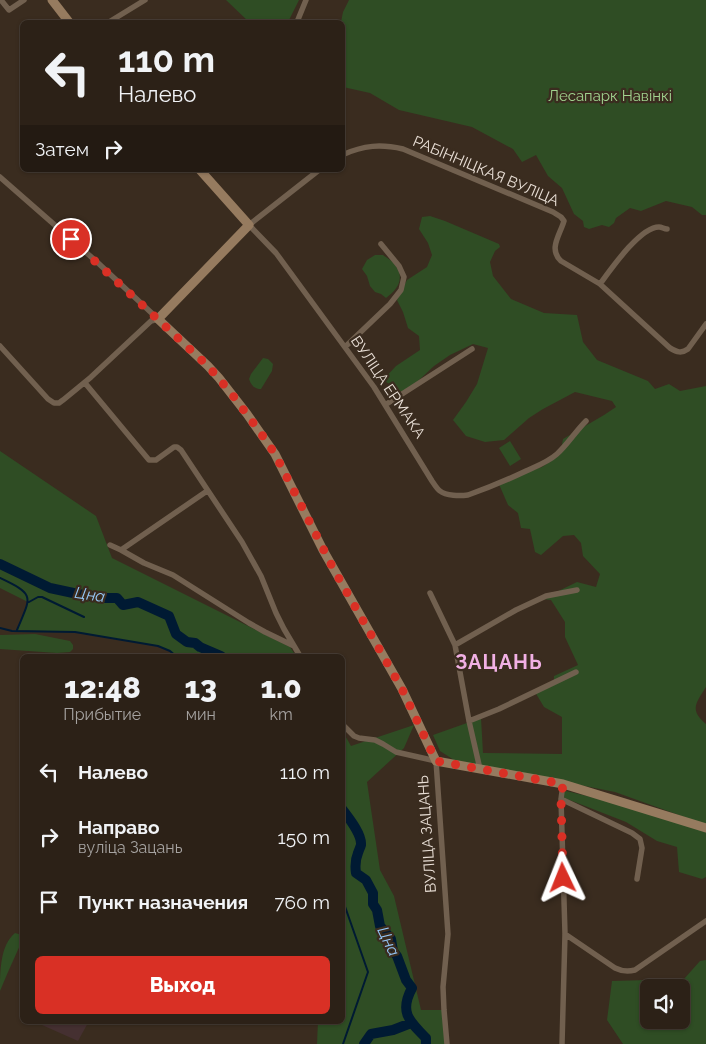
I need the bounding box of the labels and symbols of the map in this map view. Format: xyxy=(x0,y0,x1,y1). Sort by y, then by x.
park label: Лесапарк Навінкі xyxy=(548,87,672,105)
street label: РАБІННІЦКАЯ ВУЛІЦА xyxy=(410,132,562,210)
pin xyxy=(50,218,92,260)
street label: ВУЛІЦА ЕРМАКА xyxy=(347,332,429,442)
water label: Цна xyxy=(73,583,107,606)
district label: ЗАЦАНЬ xyxy=(455,650,543,674)
street label: ВУЛІЦА ЗАЦАНЬ xyxy=(414,775,440,893)
position arrow xyxy=(536,851,588,903)
water label: Цна xyxy=(373,923,404,959)

